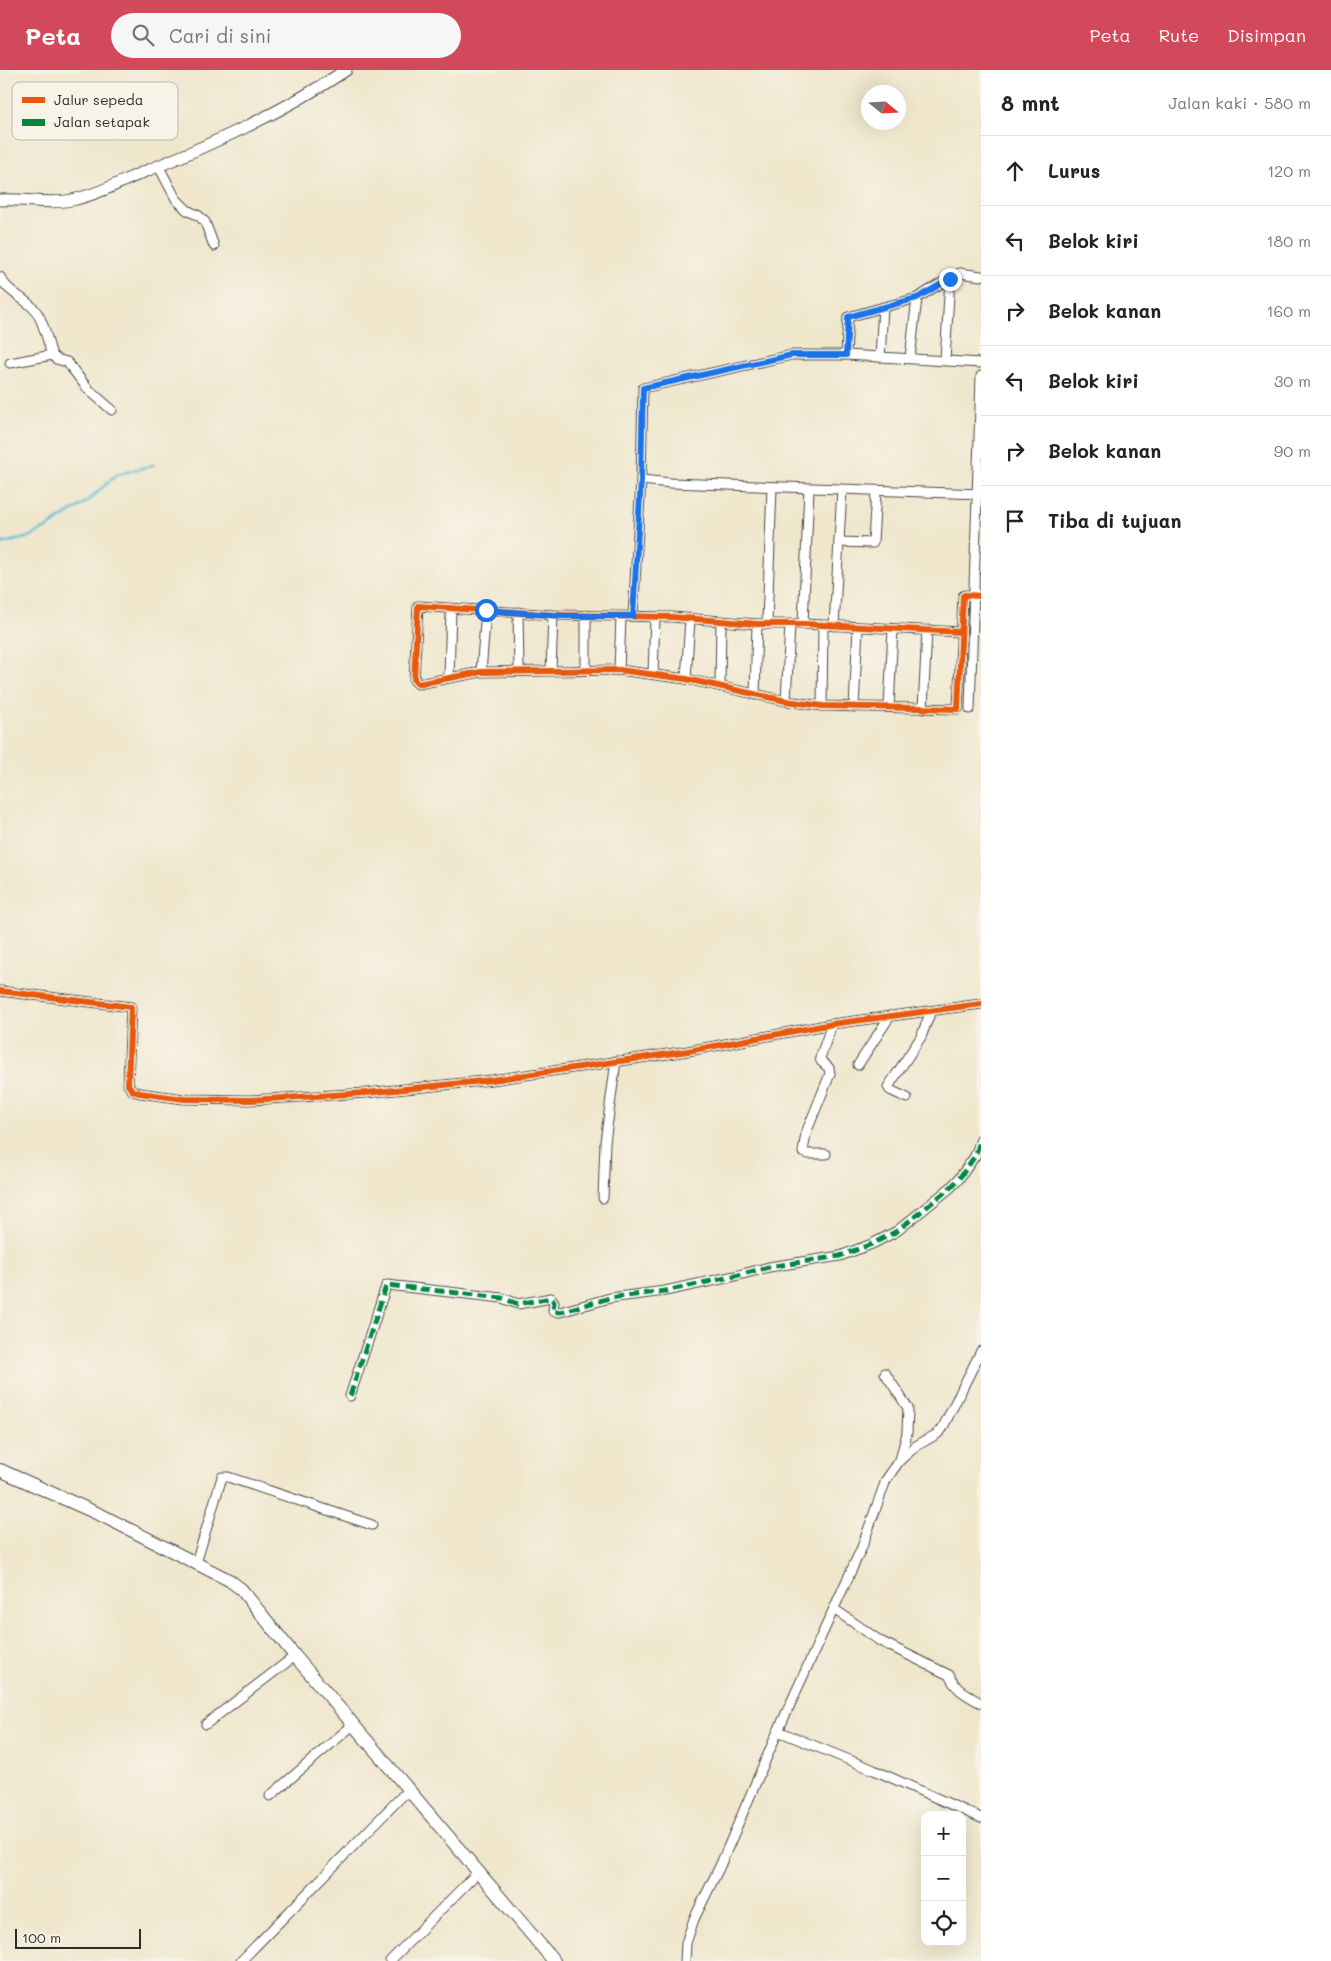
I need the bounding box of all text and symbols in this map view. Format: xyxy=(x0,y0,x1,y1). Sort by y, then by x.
search box xyxy=(111,13,461,58)
text: Peta xyxy=(25,20,81,51)
icon: search xyxy=(129,21,157,49)
text: Cari di sini xyxy=(169,23,271,48)
text: Peta xyxy=(1089,23,1131,47)
text: Rute xyxy=(1159,23,1199,47)
text: Disimpan xyxy=(1227,23,1306,47)
legend xyxy=(12,82,178,140)
north arrow xyxy=(861,85,906,130)
text: 8 mnt xyxy=(1001,89,1060,116)
text: Jalur sepeda xyxy=(54,90,143,109)
text: Jalan kaki · 580 m xyxy=(1168,92,1311,113)
text: Jalan setapak xyxy=(54,112,150,131)
icon: ahead xyxy=(1001,157,1029,185)
text: Lurus xyxy=(1048,158,1100,183)
text: 120 m xyxy=(1267,160,1311,181)
icon: left xyxy=(1001,227,1029,255)
text: Belok kiri xyxy=(1048,228,1139,253)
text: 180 m xyxy=(1266,230,1311,251)
route end xyxy=(939,268,962,291)
icon: right xyxy=(1001,297,1029,325)
text: Belok kanan xyxy=(1048,298,1161,323)
text: 160 m xyxy=(1266,300,1311,321)
icon: left xyxy=(1001,367,1029,395)
text: Belok kiri xyxy=(1048,368,1139,393)
text: 30 m xyxy=(1274,370,1311,391)
icon: right xyxy=(1001,437,1029,465)
text: Belok kanan xyxy=(1048,438,1161,463)
text: 90 m xyxy=(1274,440,1311,461)
icon: arrive xyxy=(1001,507,1029,535)
text: Tiba di tujuan xyxy=(1048,508,1181,533)
route start xyxy=(475,599,498,622)
map controls xyxy=(921,1811,966,1946)
button: + xyxy=(921,1811,966,1856)
button: − xyxy=(921,1856,966,1901)
button: locate xyxy=(921,1901,966,1946)
scale bar xyxy=(15,1926,141,1949)
text: 100 m xyxy=(22,1928,61,1947)

